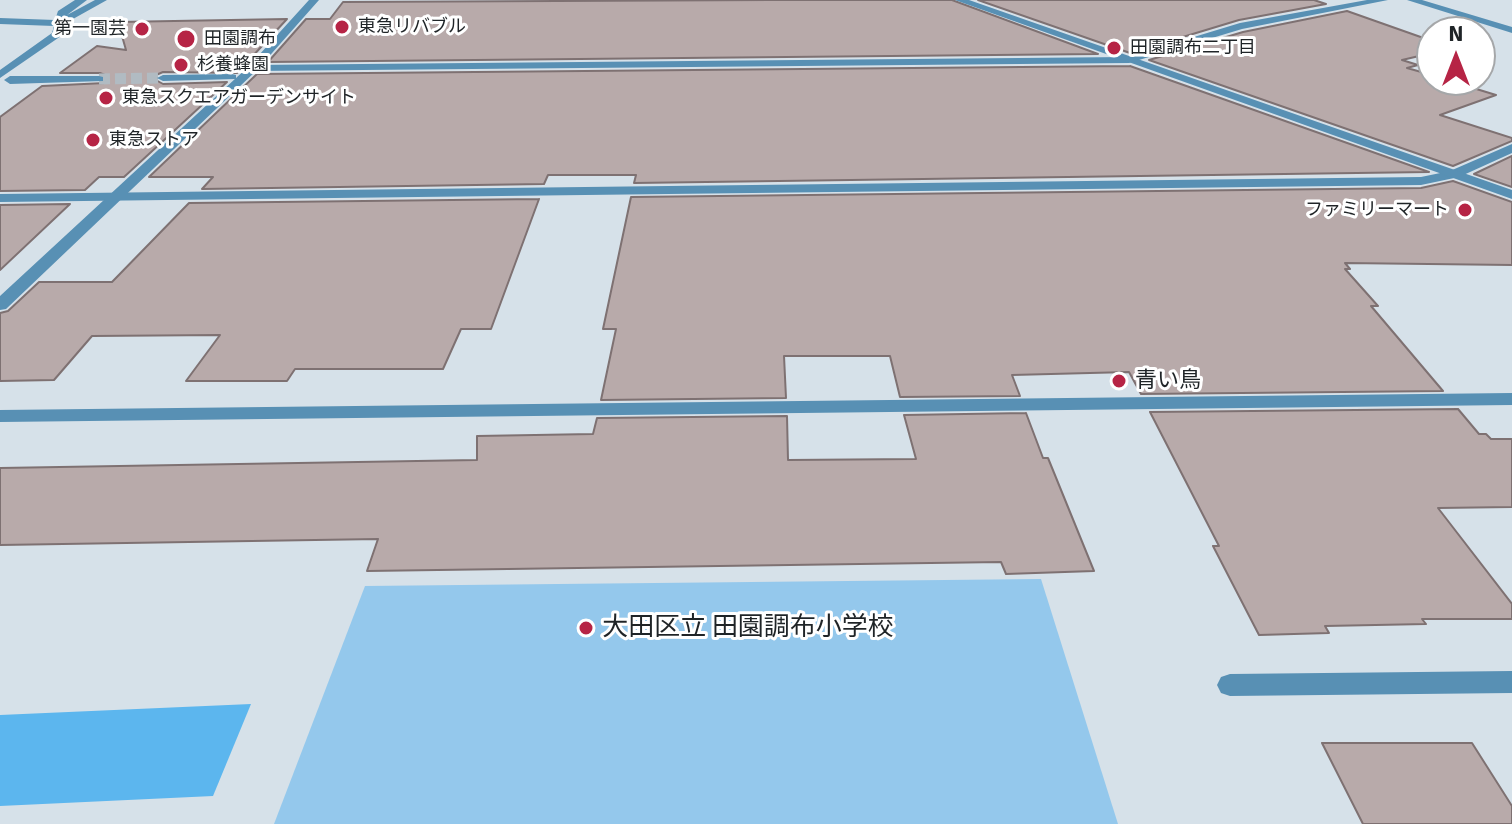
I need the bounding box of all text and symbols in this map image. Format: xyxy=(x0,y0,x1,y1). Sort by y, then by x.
place label: 東急リバブル xyxy=(358,16,466,38)
north arrow xyxy=(1416,16,1496,96)
place label: 第一園芸 xyxy=(54,18,126,40)
marker: 東急リバブル xyxy=(333,18,351,36)
marker: 第一園芸 xyxy=(133,20,151,38)
text: N xyxy=(1448,20,1464,47)
marker: 田園調布 xyxy=(175,28,197,50)
place label: 田園調布 xyxy=(204,28,276,50)
place label: 田園調布二丁目 xyxy=(1130,37,1256,59)
marker: 田園調布二丁目 xyxy=(1105,39,1123,57)
place label: 杉養蜂園 xyxy=(197,54,269,76)
marker: 杉養蜂園 xyxy=(172,56,190,74)
place label: 東急スクエアガーデンサイト xyxy=(122,87,356,109)
marker: 東急スクエアガーデンサイト xyxy=(97,89,115,107)
place label: 東急ストア xyxy=(109,129,199,151)
marker: 東急ストア xyxy=(84,131,102,149)
place label: ファミリーマート xyxy=(1305,199,1449,221)
marker: ファミリーマート xyxy=(1456,201,1474,219)
place label: 青い鳥 xyxy=(1135,368,1201,394)
marker: 青い鳥 xyxy=(1110,372,1128,390)
place label: 大田区立 田園調布小学校 xyxy=(602,612,894,644)
marker: 大田区立 田園調布小学校 xyxy=(577,619,595,637)

